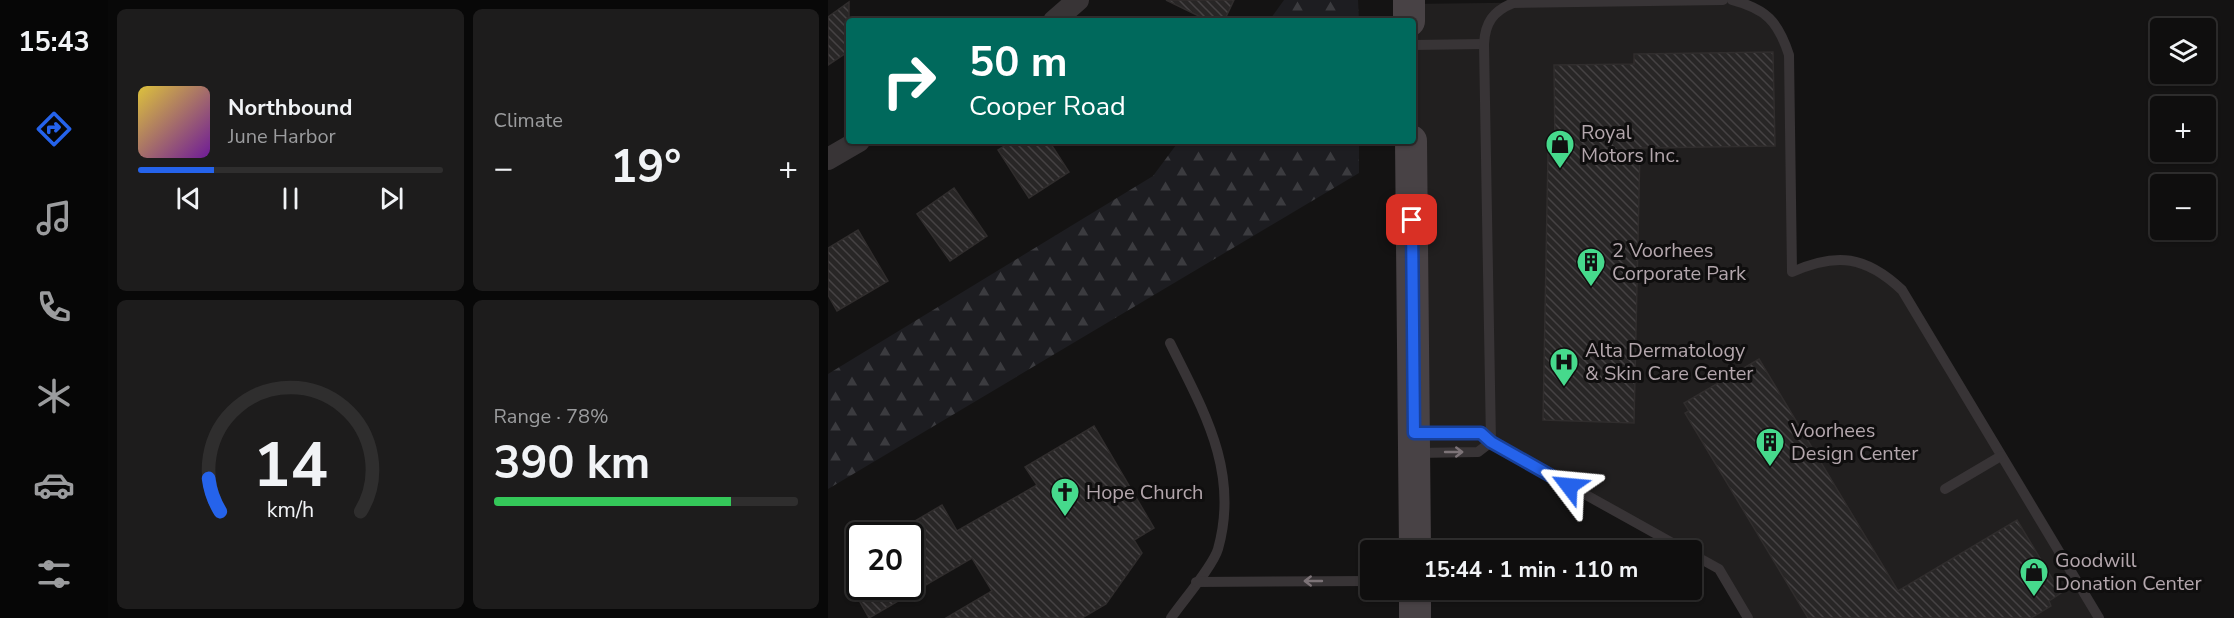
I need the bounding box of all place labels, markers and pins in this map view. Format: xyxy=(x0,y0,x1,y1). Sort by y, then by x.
place label: Royal Motors Inc. xyxy=(1581,119,1679,169)
shop icon: Royal Motors Inc. xyxy=(1544,128,1576,170)
pin xyxy=(1386,194,1437,245)
place label: 2 Voorhees Corporate Park xyxy=(1612,237,1747,287)
building icon: 2 Voorhees Corporate Park xyxy=(1575,246,1607,288)
place label: Alta Dermatology & Skin Care Center xyxy=(1585,337,1753,387)
hospital icon: Alta Dermatology & Skin Care Center xyxy=(1548,346,1580,388)
place label: Voorhees Design Center xyxy=(1790,417,1918,467)
building icon: Voorhees Design Center xyxy=(1754,426,1786,468)
church icon: Hope Church xyxy=(1049,476,1081,518)
place label: Hope Church xyxy=(1086,479,1203,506)
place label: Goodwill Donation Center xyxy=(2055,547,2202,597)
shop icon: Goodwill Donation Center xyxy=(2018,556,2050,598)

